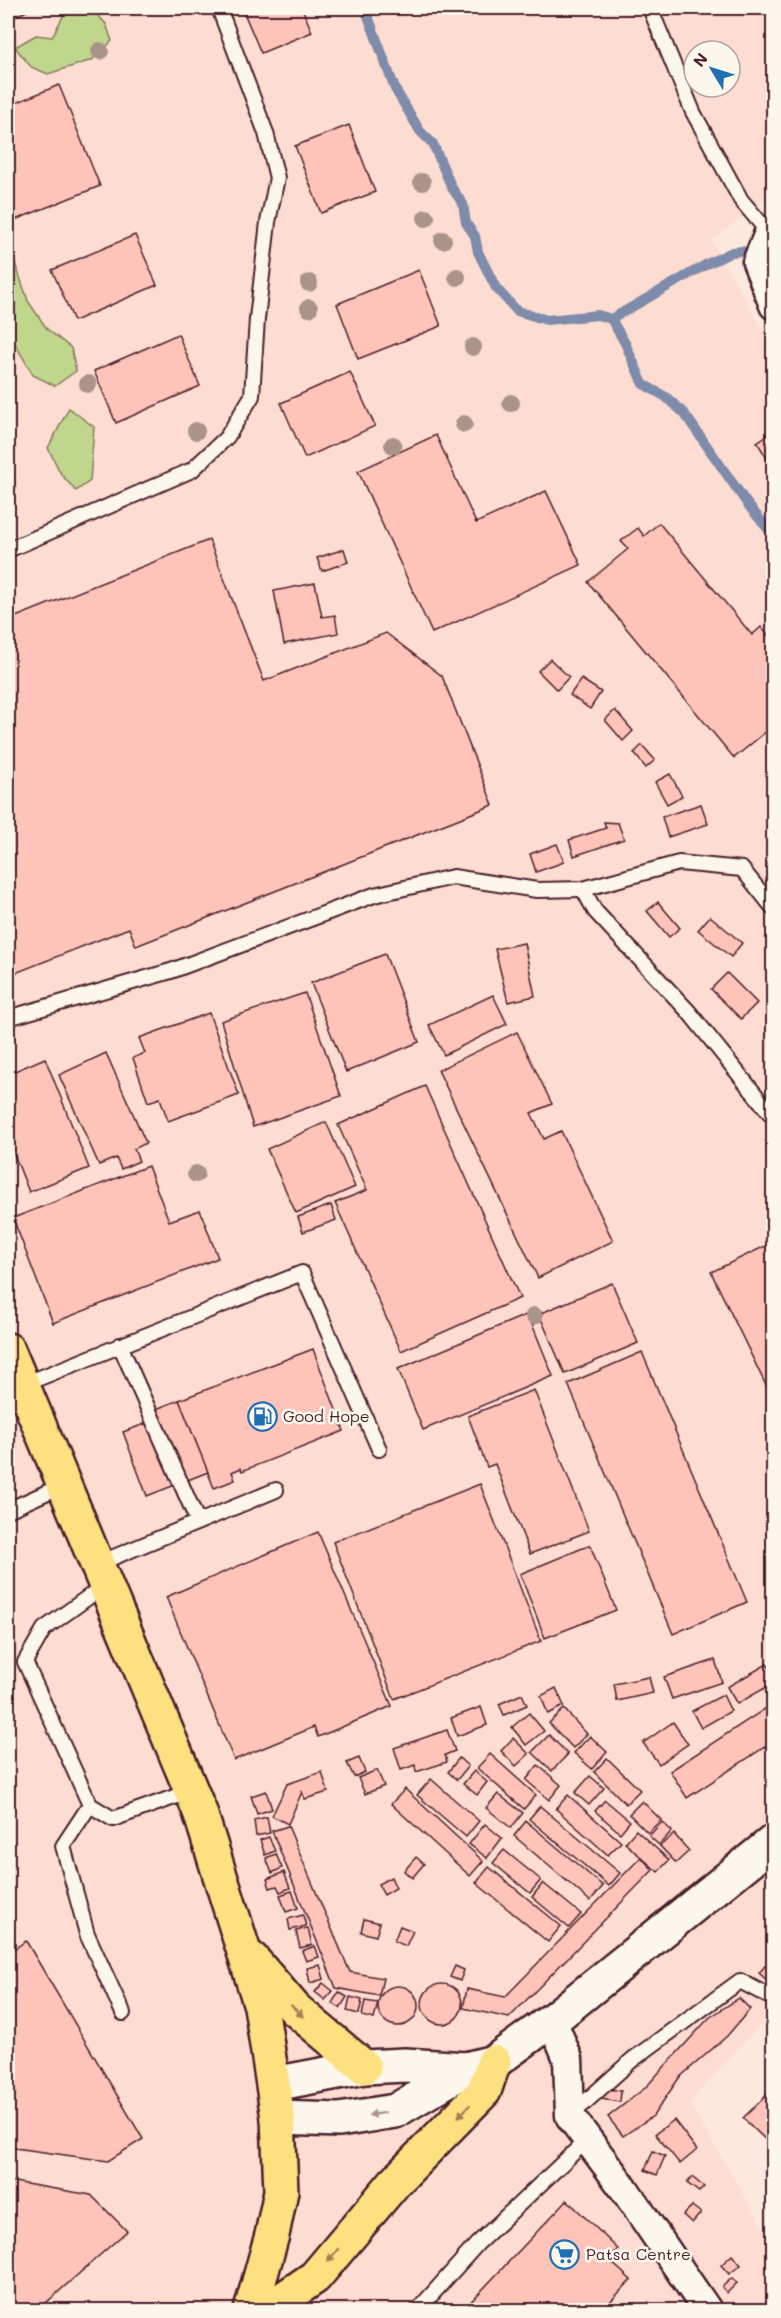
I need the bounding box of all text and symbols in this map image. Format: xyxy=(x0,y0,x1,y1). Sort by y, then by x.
north arrow xyxy=(682,39,742,99)
text: N xyxy=(688,48,712,71)
fuel station icon: Good Hope xyxy=(246,1400,278,1432)
place label: Good Hope xyxy=(283,1405,370,1426)
one-way arrow xyxy=(290,2003,304,2017)
one-way arrow xyxy=(458,2104,472,2118)
one-way arrow xyxy=(367,2110,386,2119)
supermarket icon: Patsa Centre xyxy=(549,2238,581,2270)
place label: Patsa Centre xyxy=(586,2243,691,2264)
one-way arrow xyxy=(327,2247,340,2262)

